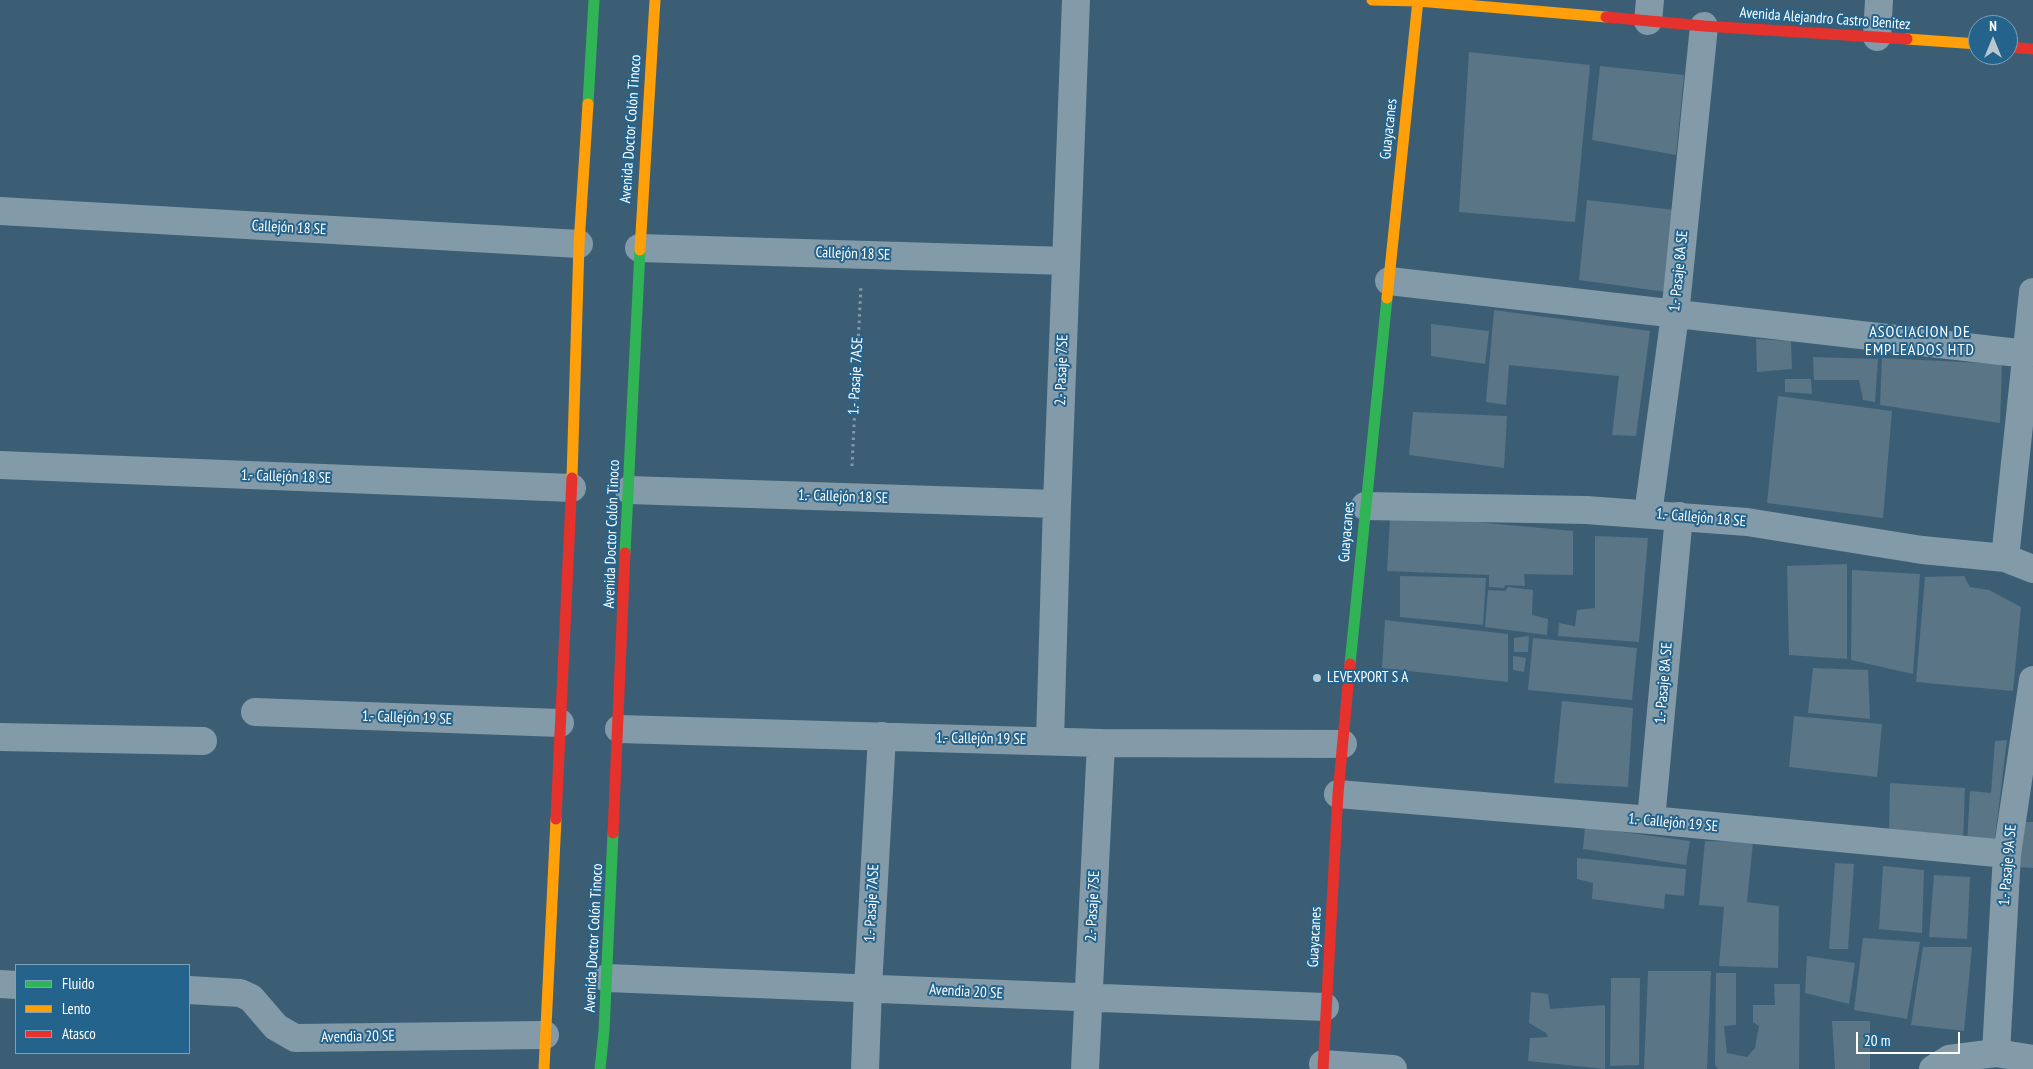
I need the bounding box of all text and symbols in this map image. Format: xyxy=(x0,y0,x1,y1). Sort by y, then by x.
street label: Avenida Alejandro Castro Benitez xyxy=(1739,4,1911,34)
north arrow xyxy=(1968,15,2018,65)
text: N xyxy=(1989,17,1997,35)
street label: Avenida Doctor Colón Tinoco xyxy=(617,54,645,204)
street label: Guayacanes xyxy=(1377,98,1401,160)
street label: Callejón 18 SE xyxy=(251,217,327,239)
street label: 1.- Pasaje 8A SE xyxy=(1666,230,1692,312)
street label: Callejón 18 SE xyxy=(815,244,891,264)
district label: ASOCIACION DE EMPLEADOS HTD xyxy=(1863,322,1977,360)
street label: 2.- Pasaje 7SE xyxy=(1052,334,1072,406)
street label: 1.- Pasaje 7ASE xyxy=(845,337,867,415)
street label: Avenida Doctor Colón Tinoco xyxy=(600,459,624,609)
street label: 1.- Callejón 18 SE xyxy=(241,466,331,488)
street label: 1.- Callejón 18 SE xyxy=(798,486,888,508)
street label: Guayacanes xyxy=(1335,501,1359,563)
street label: 1.- Callejón 18 SE xyxy=(1655,505,1747,531)
street label: 1.- Pasaje 8A SE xyxy=(1651,642,1677,724)
place label: LEVEXPORT S A xyxy=(1327,669,1408,687)
marker: LEVEXPORT S A xyxy=(1311,672,1323,684)
street label: 1.- Callejón 19 SE xyxy=(362,707,452,729)
street label: 1.- Callejón 19 SE xyxy=(936,729,1026,749)
street label: 1.- Callejón 19 SE xyxy=(1627,810,1719,836)
street label: 1.- Pasaje 9A SE xyxy=(1995,824,2021,906)
street label: Avenida Doctor Colón Tinoco xyxy=(581,863,607,1013)
street label: 1.- Pasaje 7ASE xyxy=(861,864,883,942)
street label: 2.- Pasaje 7SE xyxy=(1082,870,1104,942)
street label: Guayacanes xyxy=(1304,906,1326,968)
legend xyxy=(15,964,190,1054)
text: Fluido xyxy=(62,974,94,993)
street label: Avendia 20 SE xyxy=(929,981,1003,1003)
text: Lento xyxy=(62,999,91,1018)
scale bar xyxy=(1858,1022,1962,1054)
text: Atasco xyxy=(62,1024,96,1043)
street label: Avendia 20 SE xyxy=(321,1027,395,1047)
text: 20 m xyxy=(1864,1031,1890,1050)

